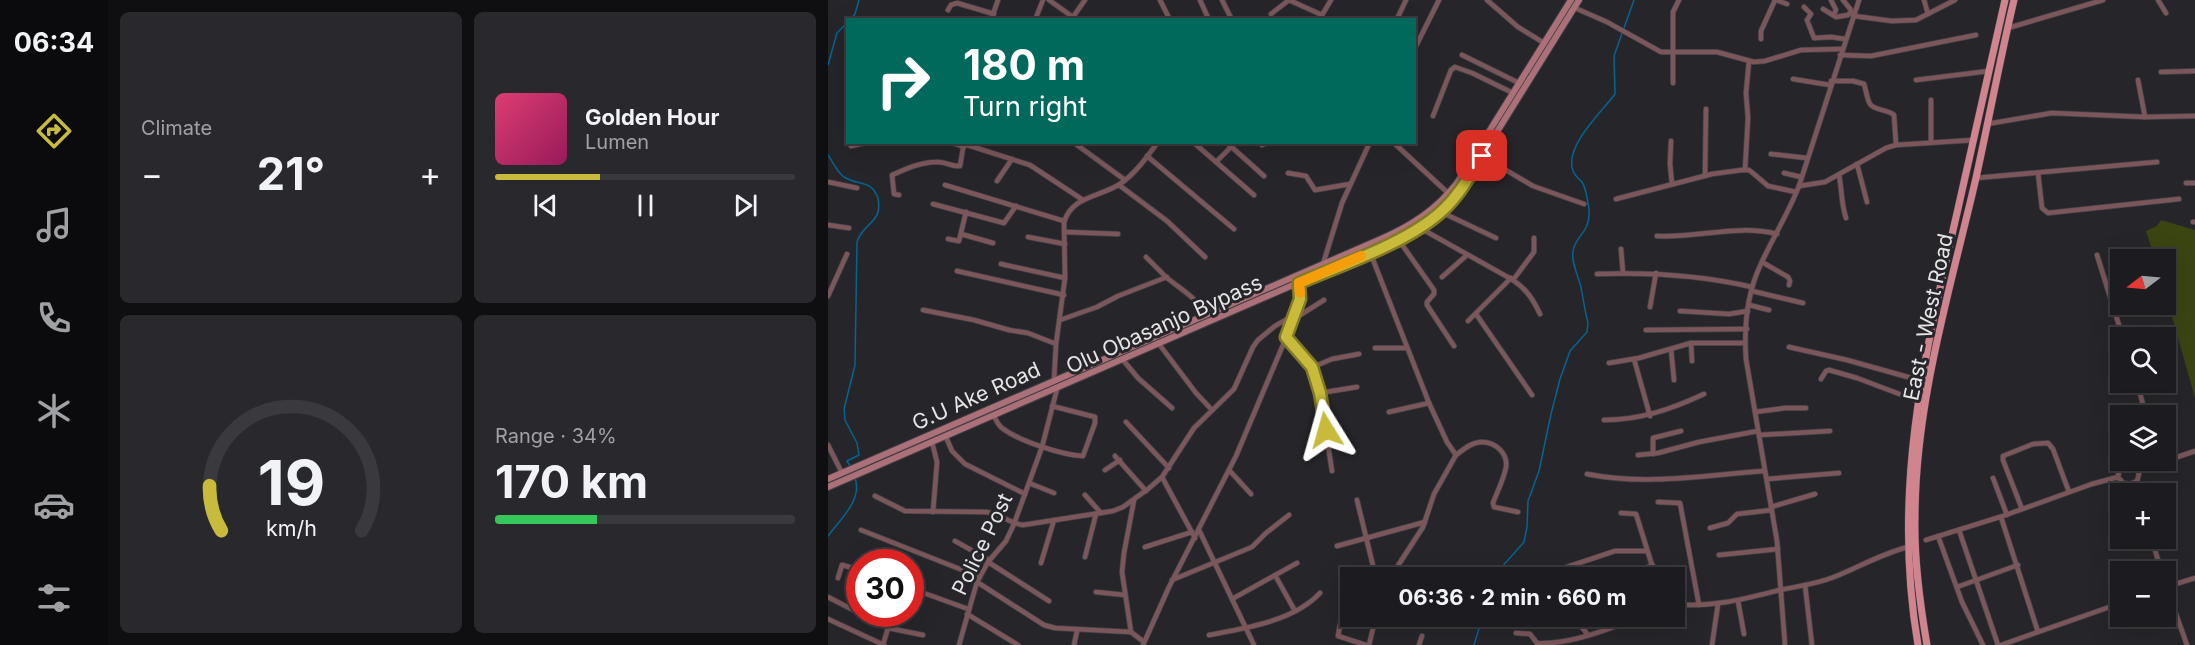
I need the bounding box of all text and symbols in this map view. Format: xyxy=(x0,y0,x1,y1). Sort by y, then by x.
text: 06:34 xyxy=(14,26,94,59)
text: 180 m xyxy=(963,39,1085,90)
icon: right xyxy=(864,42,942,120)
text: Turn right xyxy=(963,90,1087,123)
text: Golden Hour xyxy=(585,104,719,130)
icon: directions xyxy=(33,110,75,152)
text: Climate xyxy=(141,116,212,140)
text: Lumen xyxy=(585,130,649,154)
pin xyxy=(1456,130,1507,181)
icon: arrive xyxy=(1465,139,1498,172)
text: 21° xyxy=(257,146,325,201)
text: − xyxy=(141,154,163,194)
text: + xyxy=(419,154,441,194)
icon: previous xyxy=(529,189,562,222)
icon: pause xyxy=(629,189,662,222)
icon: next xyxy=(729,189,762,222)
icon: music xyxy=(33,204,75,246)
street label: East - West Road xyxy=(1898,231,1958,403)
north arrow xyxy=(2110,249,2176,315)
map controls xyxy=(2110,249,2176,627)
street label: Olu Obasanjo Bypass xyxy=(1062,270,1266,378)
icon: phone xyxy=(33,297,75,339)
button: search xyxy=(2110,327,2176,393)
street label: G.U Ake Road xyxy=(908,357,1044,435)
icon: climate xyxy=(33,390,75,432)
position arrow xyxy=(1294,398,1358,462)
button: layers xyxy=(2110,405,2176,471)
text: Range · 34% xyxy=(495,424,617,448)
text: 19 xyxy=(257,445,325,520)
text: 170 km xyxy=(495,454,648,509)
button: + xyxy=(2110,483,2176,549)
icon: car xyxy=(33,484,75,526)
street label: Police Post xyxy=(947,489,1017,599)
text: km/h xyxy=(266,515,316,541)
speed limit sign: 30 xyxy=(846,549,924,627)
button: − xyxy=(2110,561,2176,627)
icon: filters xyxy=(33,577,75,619)
text: 06:36 · 2 min · 660 m xyxy=(1399,584,1627,610)

